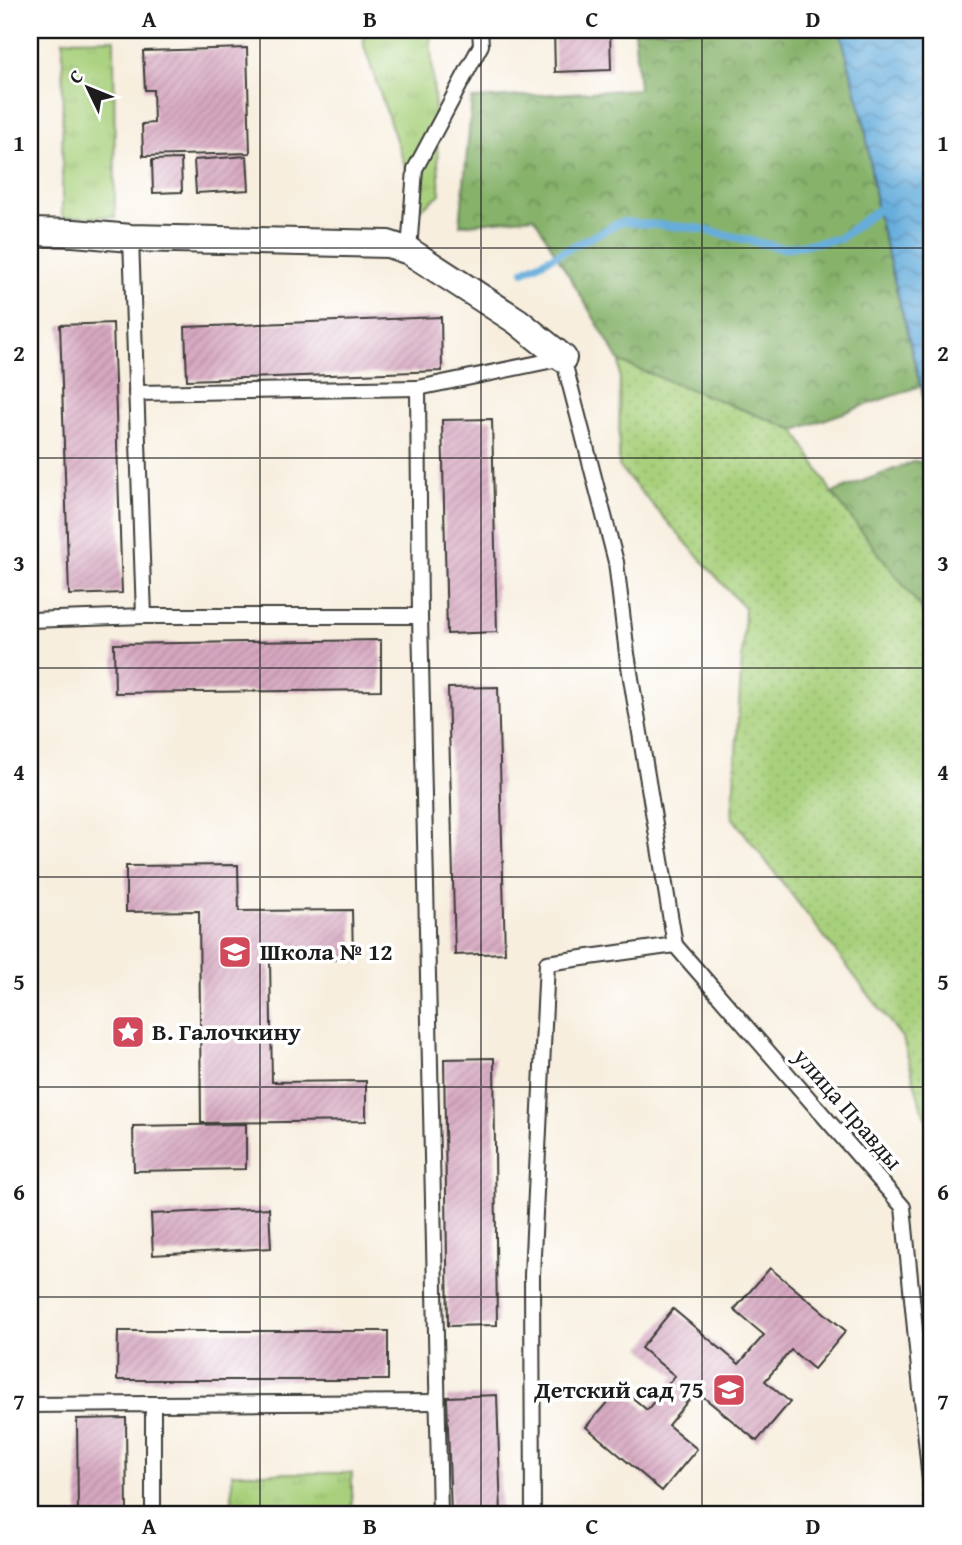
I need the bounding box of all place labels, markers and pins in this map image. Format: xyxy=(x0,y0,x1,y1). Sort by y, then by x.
school or university icon: Школа № 12 xyxy=(216,933,254,971)
place label: Школа № 12 xyxy=(260,934,393,969)
place icon: В. Галочкину xyxy=(109,1013,147,1051)
place label: В. Галочкину xyxy=(152,1014,301,1049)
school or university icon: Детский сад 75 xyxy=(710,1371,748,1409)
place label: Детский сад 75 xyxy=(533,1372,704,1407)

